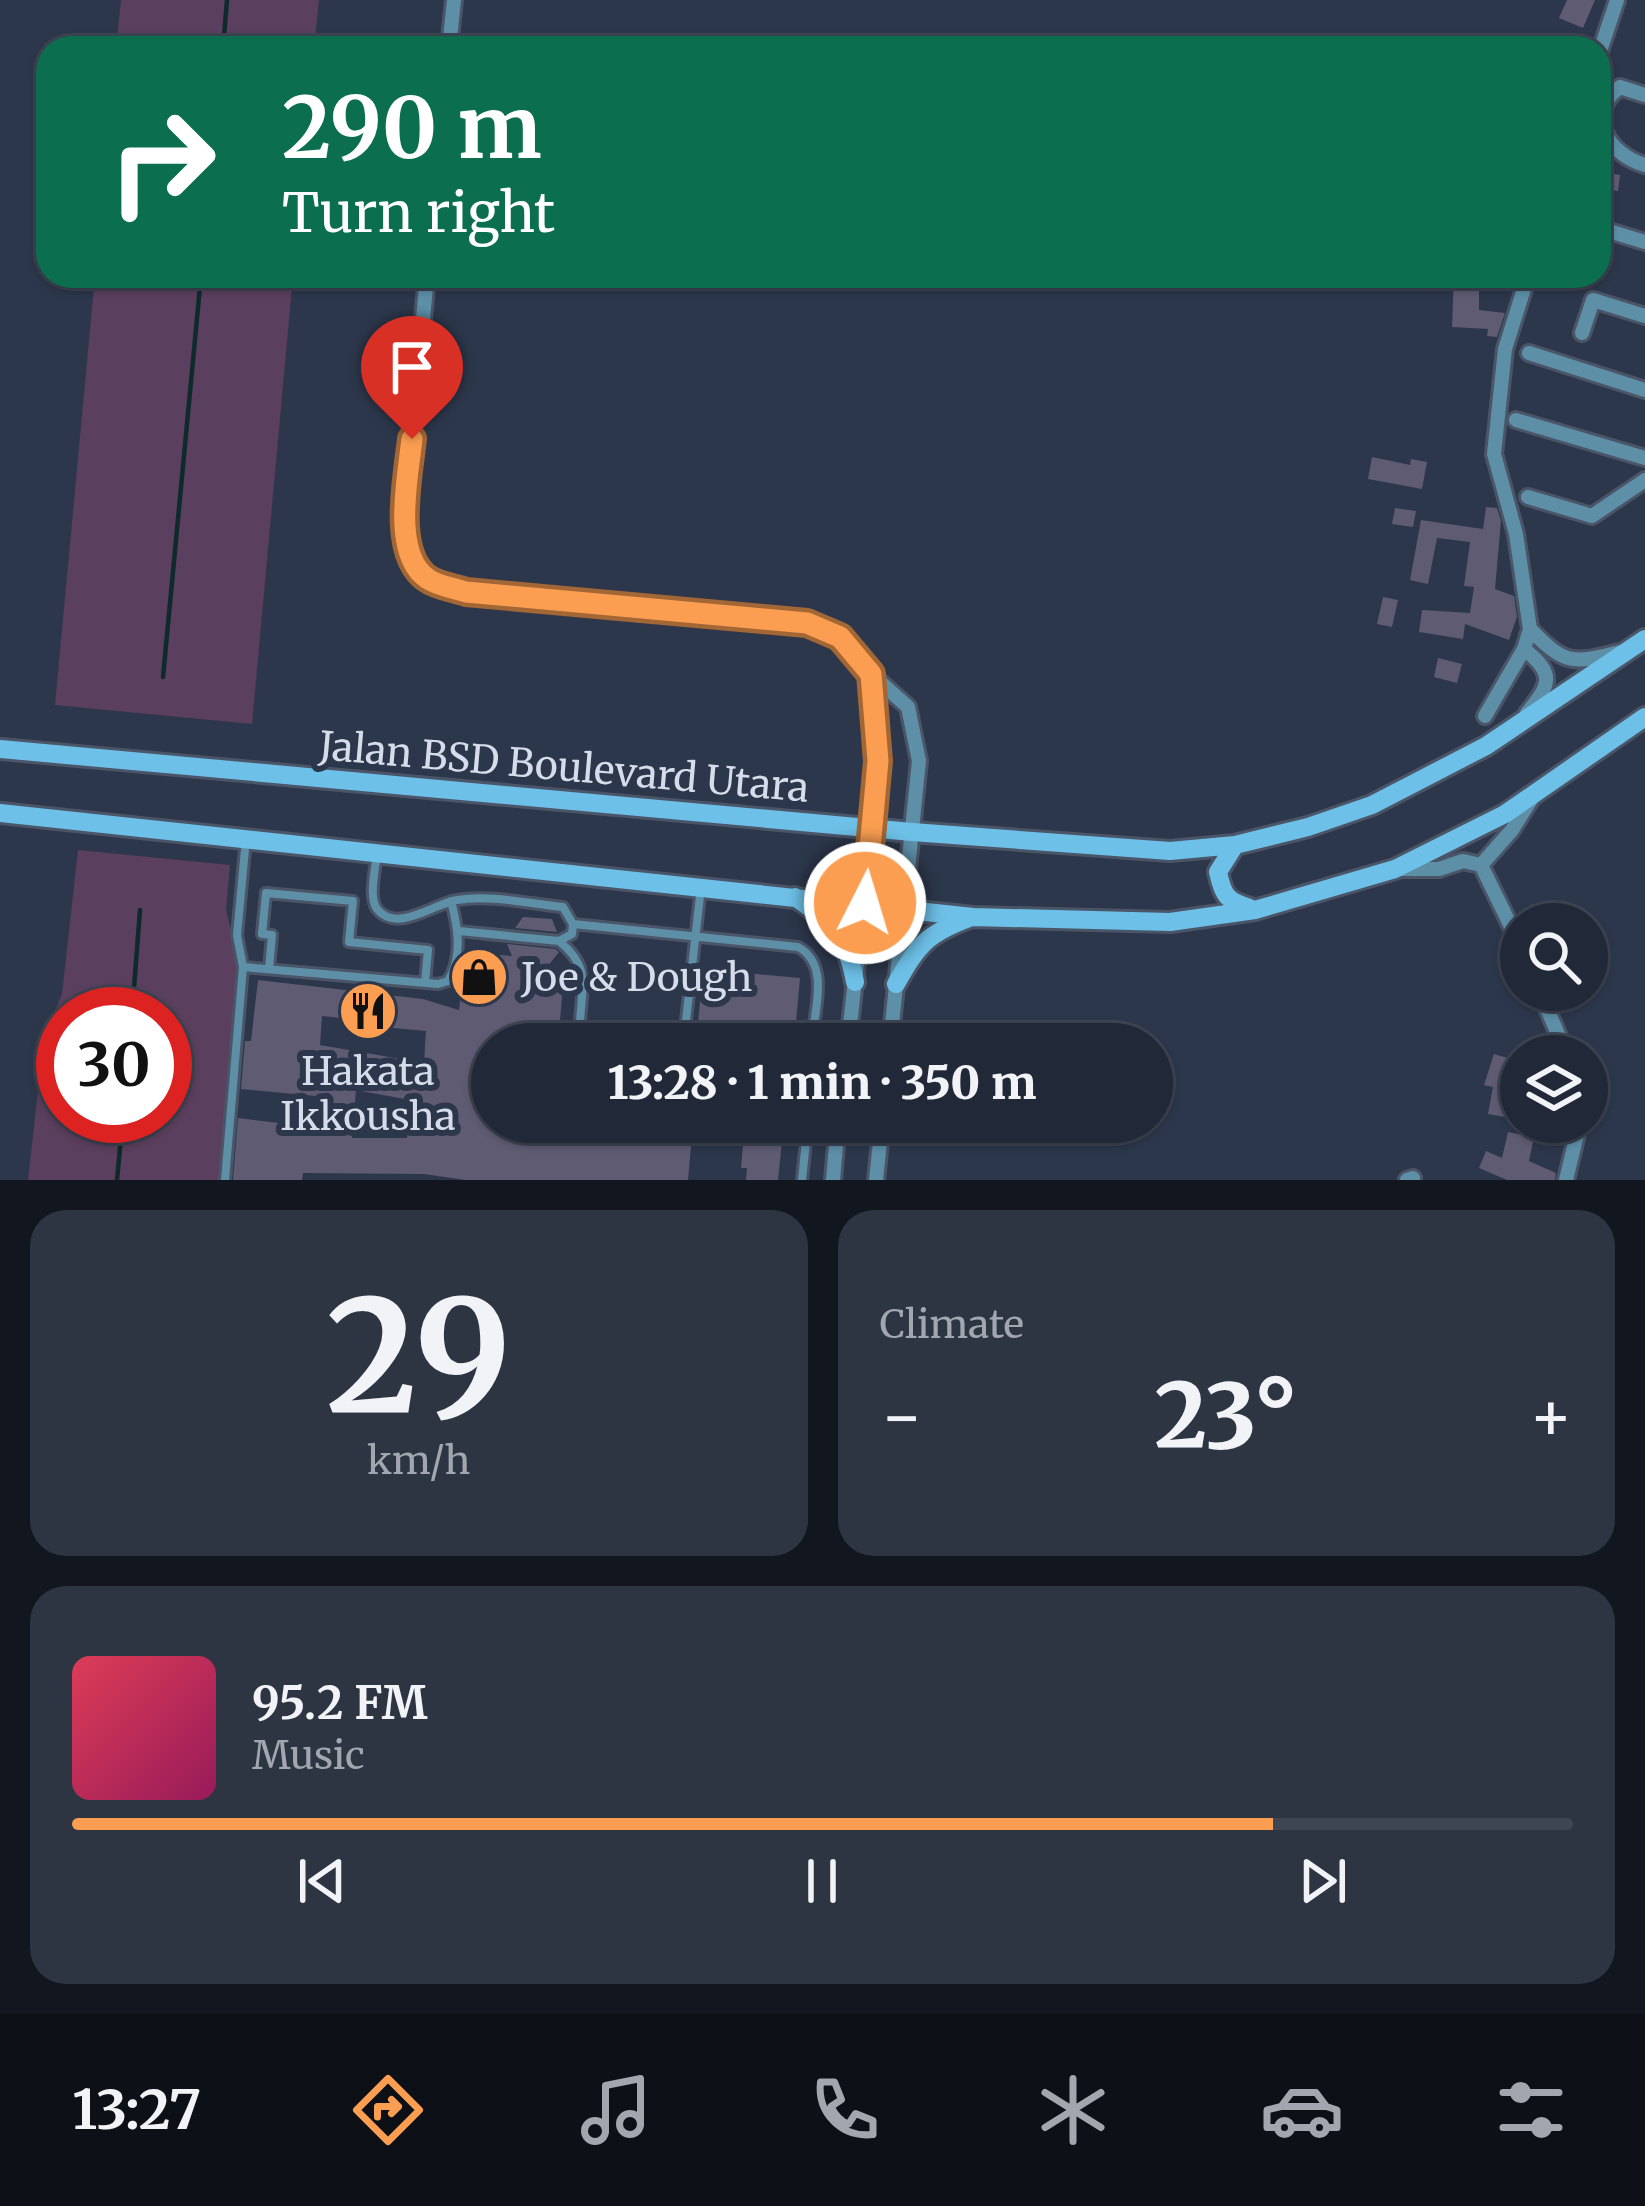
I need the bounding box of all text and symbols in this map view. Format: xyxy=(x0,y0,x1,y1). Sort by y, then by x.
text: 290 m xyxy=(282,75,542,181)
icon: right xyxy=(84,84,240,240)
text: Turn right xyxy=(282,179,555,247)
pin xyxy=(361,316,463,439)
icon: arrive xyxy=(379,334,445,400)
street label: Jalan BSD Boulevard Utara xyxy=(316,721,811,813)
position arrow xyxy=(802,840,928,966)
map controls xyxy=(1500,903,1608,1143)
button: search xyxy=(1500,903,1608,1011)
shop icon: Joe & Dough xyxy=(448,946,510,1008)
place label: Joe & Dough xyxy=(520,953,752,1002)
restaurant icon: Hakata Ikkousha xyxy=(337,980,399,1042)
speed limit sign: 30 xyxy=(36,987,192,1143)
button: layers xyxy=(1500,1035,1608,1143)
place label: Hakata Ikkousha xyxy=(280,1047,456,1141)
text: 13:28 · 1 min · 350 m xyxy=(607,1055,1037,1111)
text: 29 xyxy=(326,1259,511,1456)
text: Climate xyxy=(880,1300,1024,1349)
text: 23° xyxy=(1154,1359,1298,1473)
text: − xyxy=(880,1375,924,1458)
text: + xyxy=(1529,1375,1573,1458)
text: km/h xyxy=(367,1436,470,1485)
text: 95.2 FM xyxy=(252,1675,427,1731)
text: Music xyxy=(252,1731,365,1780)
icon: previous xyxy=(289,1848,355,1914)
icon: pause xyxy=(789,1848,855,1914)
icon: next xyxy=(1290,1848,1356,1914)
icon: directions xyxy=(346,2068,430,2152)
icon: music xyxy=(574,2068,658,2152)
icon: phone xyxy=(803,2068,887,2152)
icon: climate xyxy=(1031,2068,1115,2152)
icon: car xyxy=(1260,2068,1344,2152)
icon: filters xyxy=(1489,2068,1573,2152)
text: 13:27 xyxy=(72,2076,201,2144)

